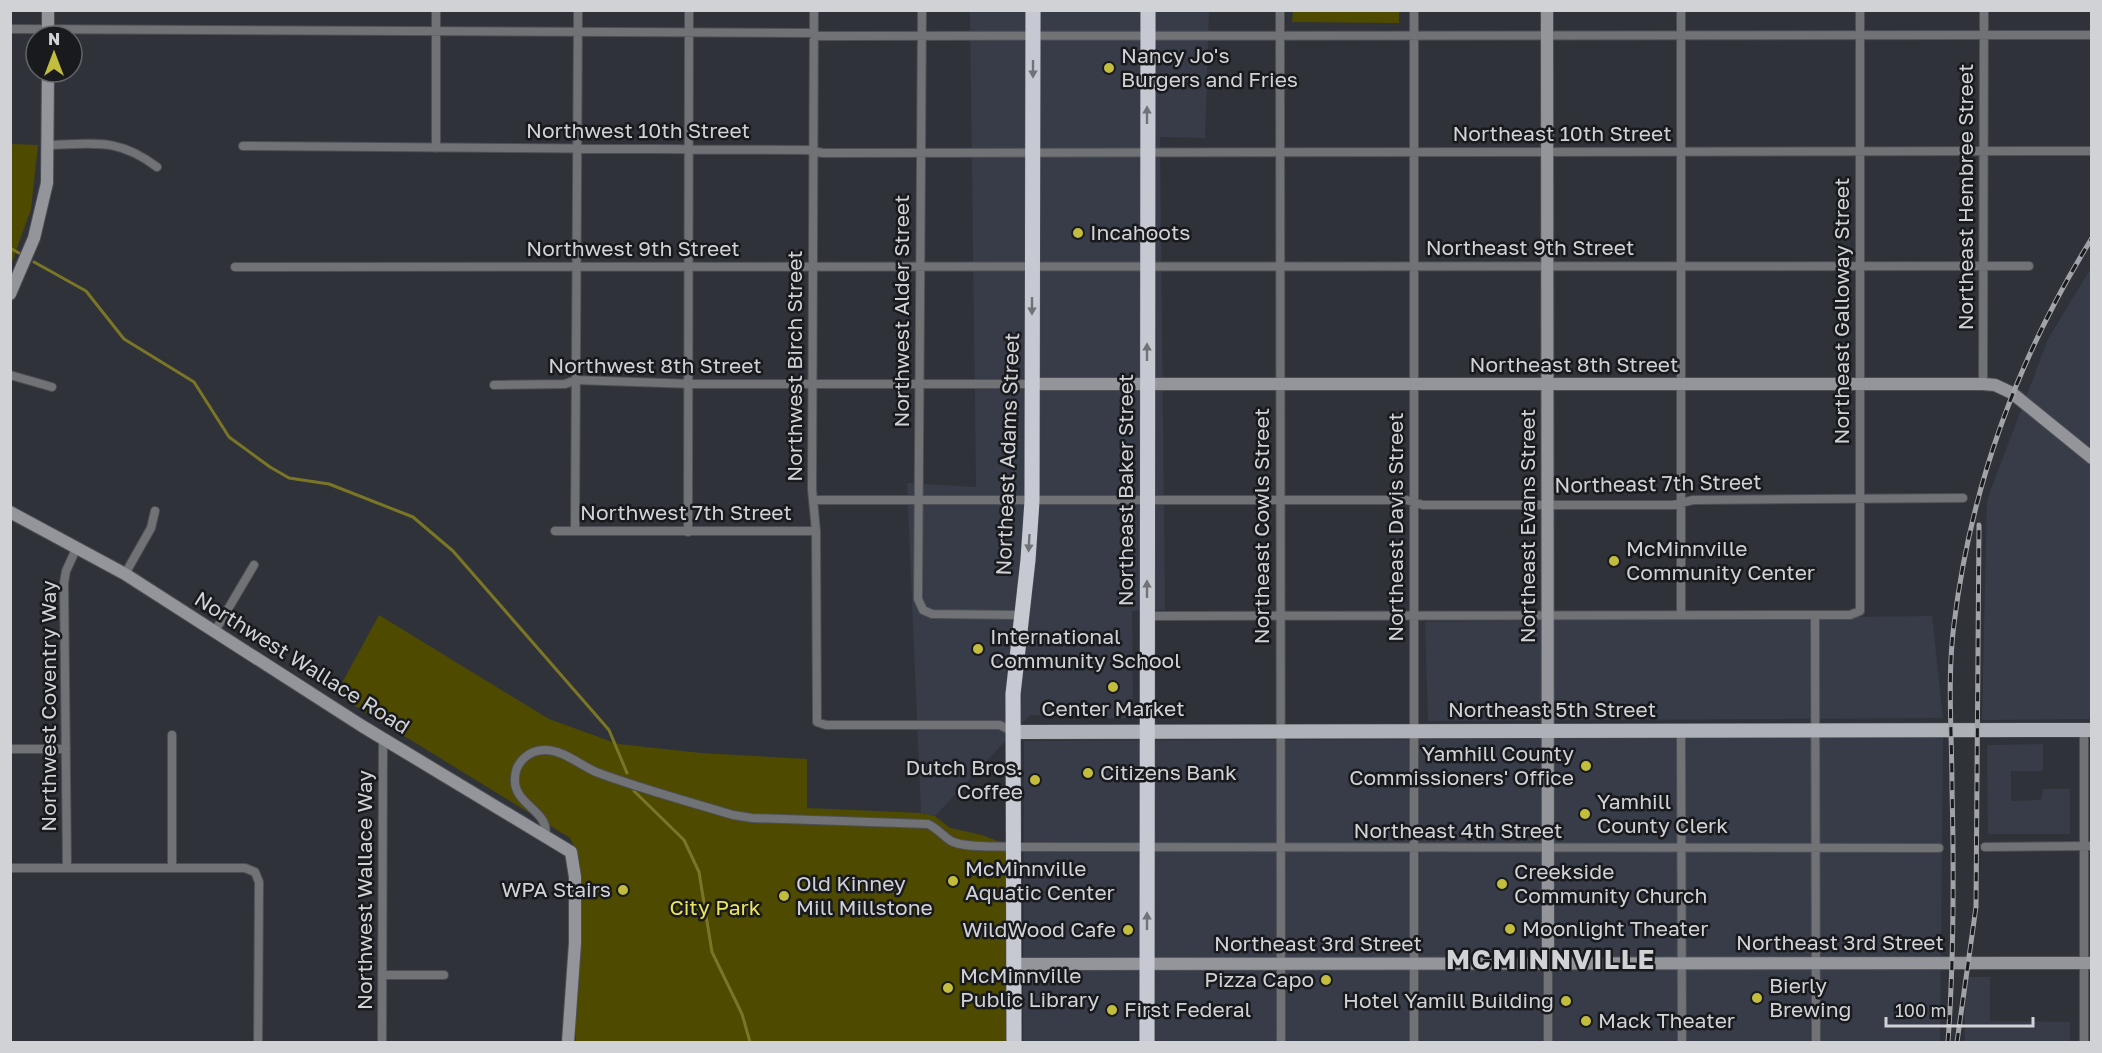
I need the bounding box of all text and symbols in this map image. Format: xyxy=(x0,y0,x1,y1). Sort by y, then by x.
north arrow xyxy=(24,24,84,84)
text: N xyxy=(48,29,60,49)
place label: Nancy Jo's Burgers and Fries xyxy=(1121,42,1298,92)
one-way arrow xyxy=(1028,59,1038,78)
marker: Nancy Jo's Burgers and Fries xyxy=(1102,61,1116,75)
street label: Northeast Hembree Street xyxy=(1952,64,1978,330)
one-way arrow xyxy=(1142,106,1152,125)
street label: Northwest 10th Street xyxy=(526,117,750,143)
street label: Northeast 10th Street xyxy=(1452,120,1672,146)
street label: Northeast Galloway Street xyxy=(1828,178,1854,444)
street label: Northwest Alder Street xyxy=(888,195,914,427)
place label: Incahoots xyxy=(1090,219,1190,245)
marker: Incahoots xyxy=(1071,226,1085,240)
street label: Northeast 9th Street xyxy=(1426,234,1634,260)
street label: Northwest 9th Street xyxy=(526,235,740,261)
street label: Northwest Birch Street xyxy=(781,250,807,482)
one-way arrow xyxy=(1027,296,1037,315)
street label: Northeast Adams Street xyxy=(990,332,1024,576)
one-way arrow xyxy=(1142,343,1152,362)
street label: Northeast 8th Street xyxy=(1470,351,1678,377)
street label: Northwest 8th Street xyxy=(548,352,762,378)
street label: Northeast Baker Street xyxy=(1112,374,1138,606)
street label: Northeast Cowls Street xyxy=(1248,408,1274,644)
street label: Northeast Evans Street xyxy=(1514,409,1540,643)
street label: Northeast Davis Street xyxy=(1382,412,1408,642)
street label: Northeast 7th Street xyxy=(1554,468,1762,498)
street label: Northwest 7th Street xyxy=(580,499,792,525)
one-way arrow xyxy=(1025,533,1034,552)
place label: McMinnville Community Center xyxy=(1626,535,1815,585)
marker: McMinnville Community Center xyxy=(1607,554,1621,568)
street label: Northwest Coventry Way xyxy=(35,580,61,832)
one-way arrow xyxy=(1142,580,1152,599)
street label: Northwest Wallace Road xyxy=(190,585,415,739)
place label: International Community School xyxy=(990,623,1181,673)
marker: International Community School xyxy=(971,642,985,656)
marker: Center Market xyxy=(1106,680,1120,694)
place label: Center Market xyxy=(1041,695,1185,721)
street label: Northeast 5th Street xyxy=(1448,696,1656,722)
place label: Yamhill County Commissioners' Office xyxy=(1349,740,1574,790)
place label: Dutch Bros. Coffee xyxy=(906,754,1023,804)
place label: Citizens Bank xyxy=(1100,759,1237,785)
marker: Yamhill County Commissioners' Office xyxy=(1579,759,1593,773)
marker: Citizens Bank xyxy=(1081,766,1095,780)
street label: Northwest Wallace Way xyxy=(351,770,377,1010)
marker: Dutch Bros. Coffee xyxy=(1028,773,1042,787)
place label: Yamhill County Clerk xyxy=(1597,788,1728,838)
marker: Yamhill County Clerk xyxy=(1578,807,1592,821)
street label: Northeast 4th Street xyxy=(1354,817,1562,843)
place label: McMinnville Aquatic Center xyxy=(965,855,1115,905)
place label: Creekside Community Church xyxy=(1514,858,1707,908)
place label: Old Kinney Mill Millstone xyxy=(796,870,933,920)
marker: McMinnville Aquatic Center xyxy=(946,874,960,888)
place label: WPA Stairs xyxy=(501,876,611,902)
marker: Creekside Community Church xyxy=(1495,877,1509,891)
marker: WPA Stairs xyxy=(616,883,630,897)
marker: Old Kinney Mill Millstone xyxy=(777,889,791,903)
park label: City Park xyxy=(669,894,761,920)
one-way arrow xyxy=(1142,912,1152,931)
place label: Moonlight Theater xyxy=(1522,915,1708,941)
place label: WildWood Cafe xyxy=(962,916,1116,942)
marker: Moonlight Theater xyxy=(1503,922,1517,936)
marker: WildWood Cafe xyxy=(1121,923,1135,937)
street label: Northeast 3rd Street xyxy=(1736,929,1944,955)
street label: Northeast 3rd Street xyxy=(1214,930,1422,956)
district label: MCMINNVILLE xyxy=(1446,943,1656,975)
place label: McMinnville Public Library xyxy=(960,962,1100,1012)
place label: Pizza Capo xyxy=(1204,966,1314,992)
place label: Bierly Brewing xyxy=(1769,972,1852,1022)
marker: Pizza Capo xyxy=(1319,973,1333,987)
marker: McMinnville Public Library xyxy=(941,981,955,995)
place label: Hotel Yamill Building xyxy=(1343,987,1554,1013)
scale bar xyxy=(1886,990,2033,1028)
marker: Bierly Brewing xyxy=(1750,991,1764,1005)
marker: Hotel Yamill Building xyxy=(1559,994,1573,1008)
place label: First Federal xyxy=(1124,996,1251,1022)
text: 100 m xyxy=(1895,999,1946,1021)
marker: First Federal xyxy=(1105,1003,1119,1017)
place label: Mack Theater xyxy=(1598,1007,1735,1033)
marker: Mack Theater xyxy=(1579,1014,1593,1028)

